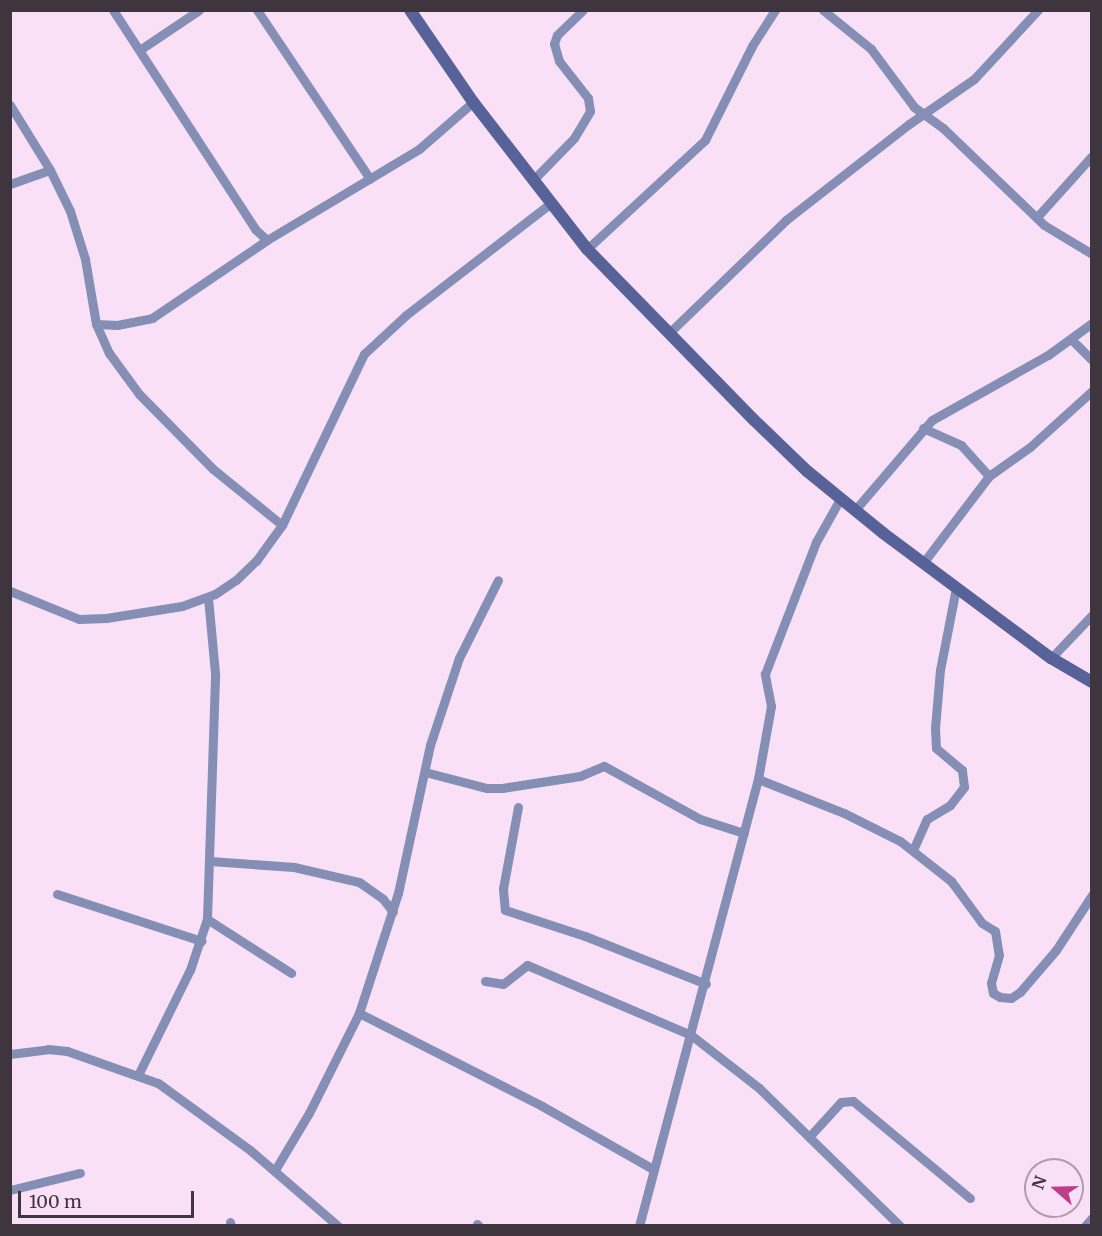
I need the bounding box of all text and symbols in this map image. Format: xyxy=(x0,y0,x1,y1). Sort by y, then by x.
north arrow xyxy=(1024,1158,1084,1218)
text: N xyxy=(1027,1173,1051,1192)
scale bar xyxy=(21,1179,196,1217)
text: 100 m xyxy=(29,1190,82,1213)

